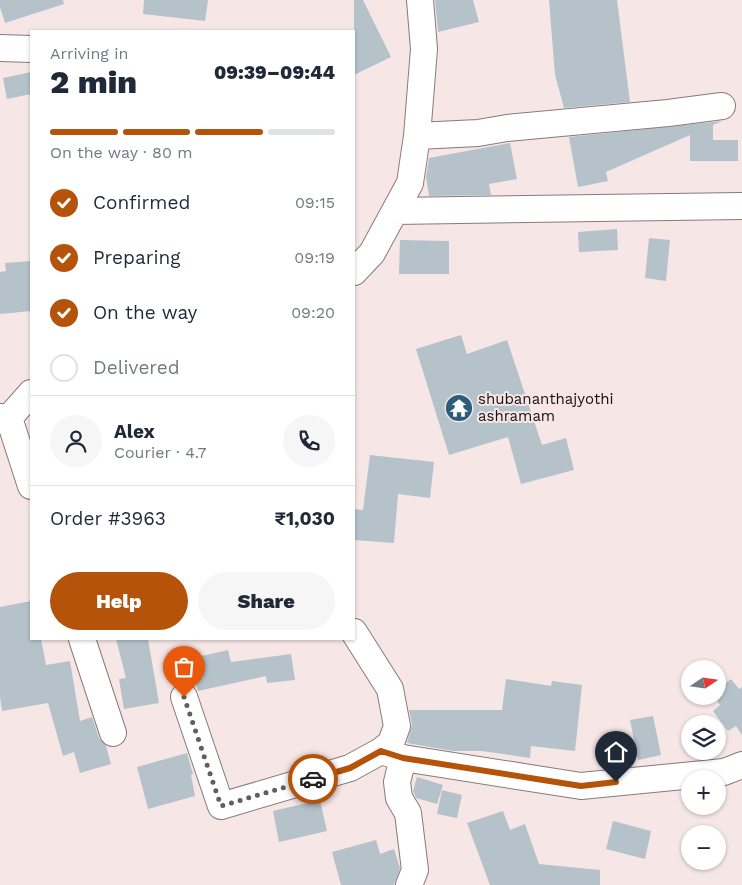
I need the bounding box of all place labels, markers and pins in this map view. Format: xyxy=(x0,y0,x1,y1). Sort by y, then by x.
place label: shubananthajyothi ashramam xyxy=(478,390,614,425)
temple icon: shubananthajyothi ashramam xyxy=(444,393,474,423)
pin xyxy=(163,646,205,697)
pin xyxy=(595,731,637,782)

